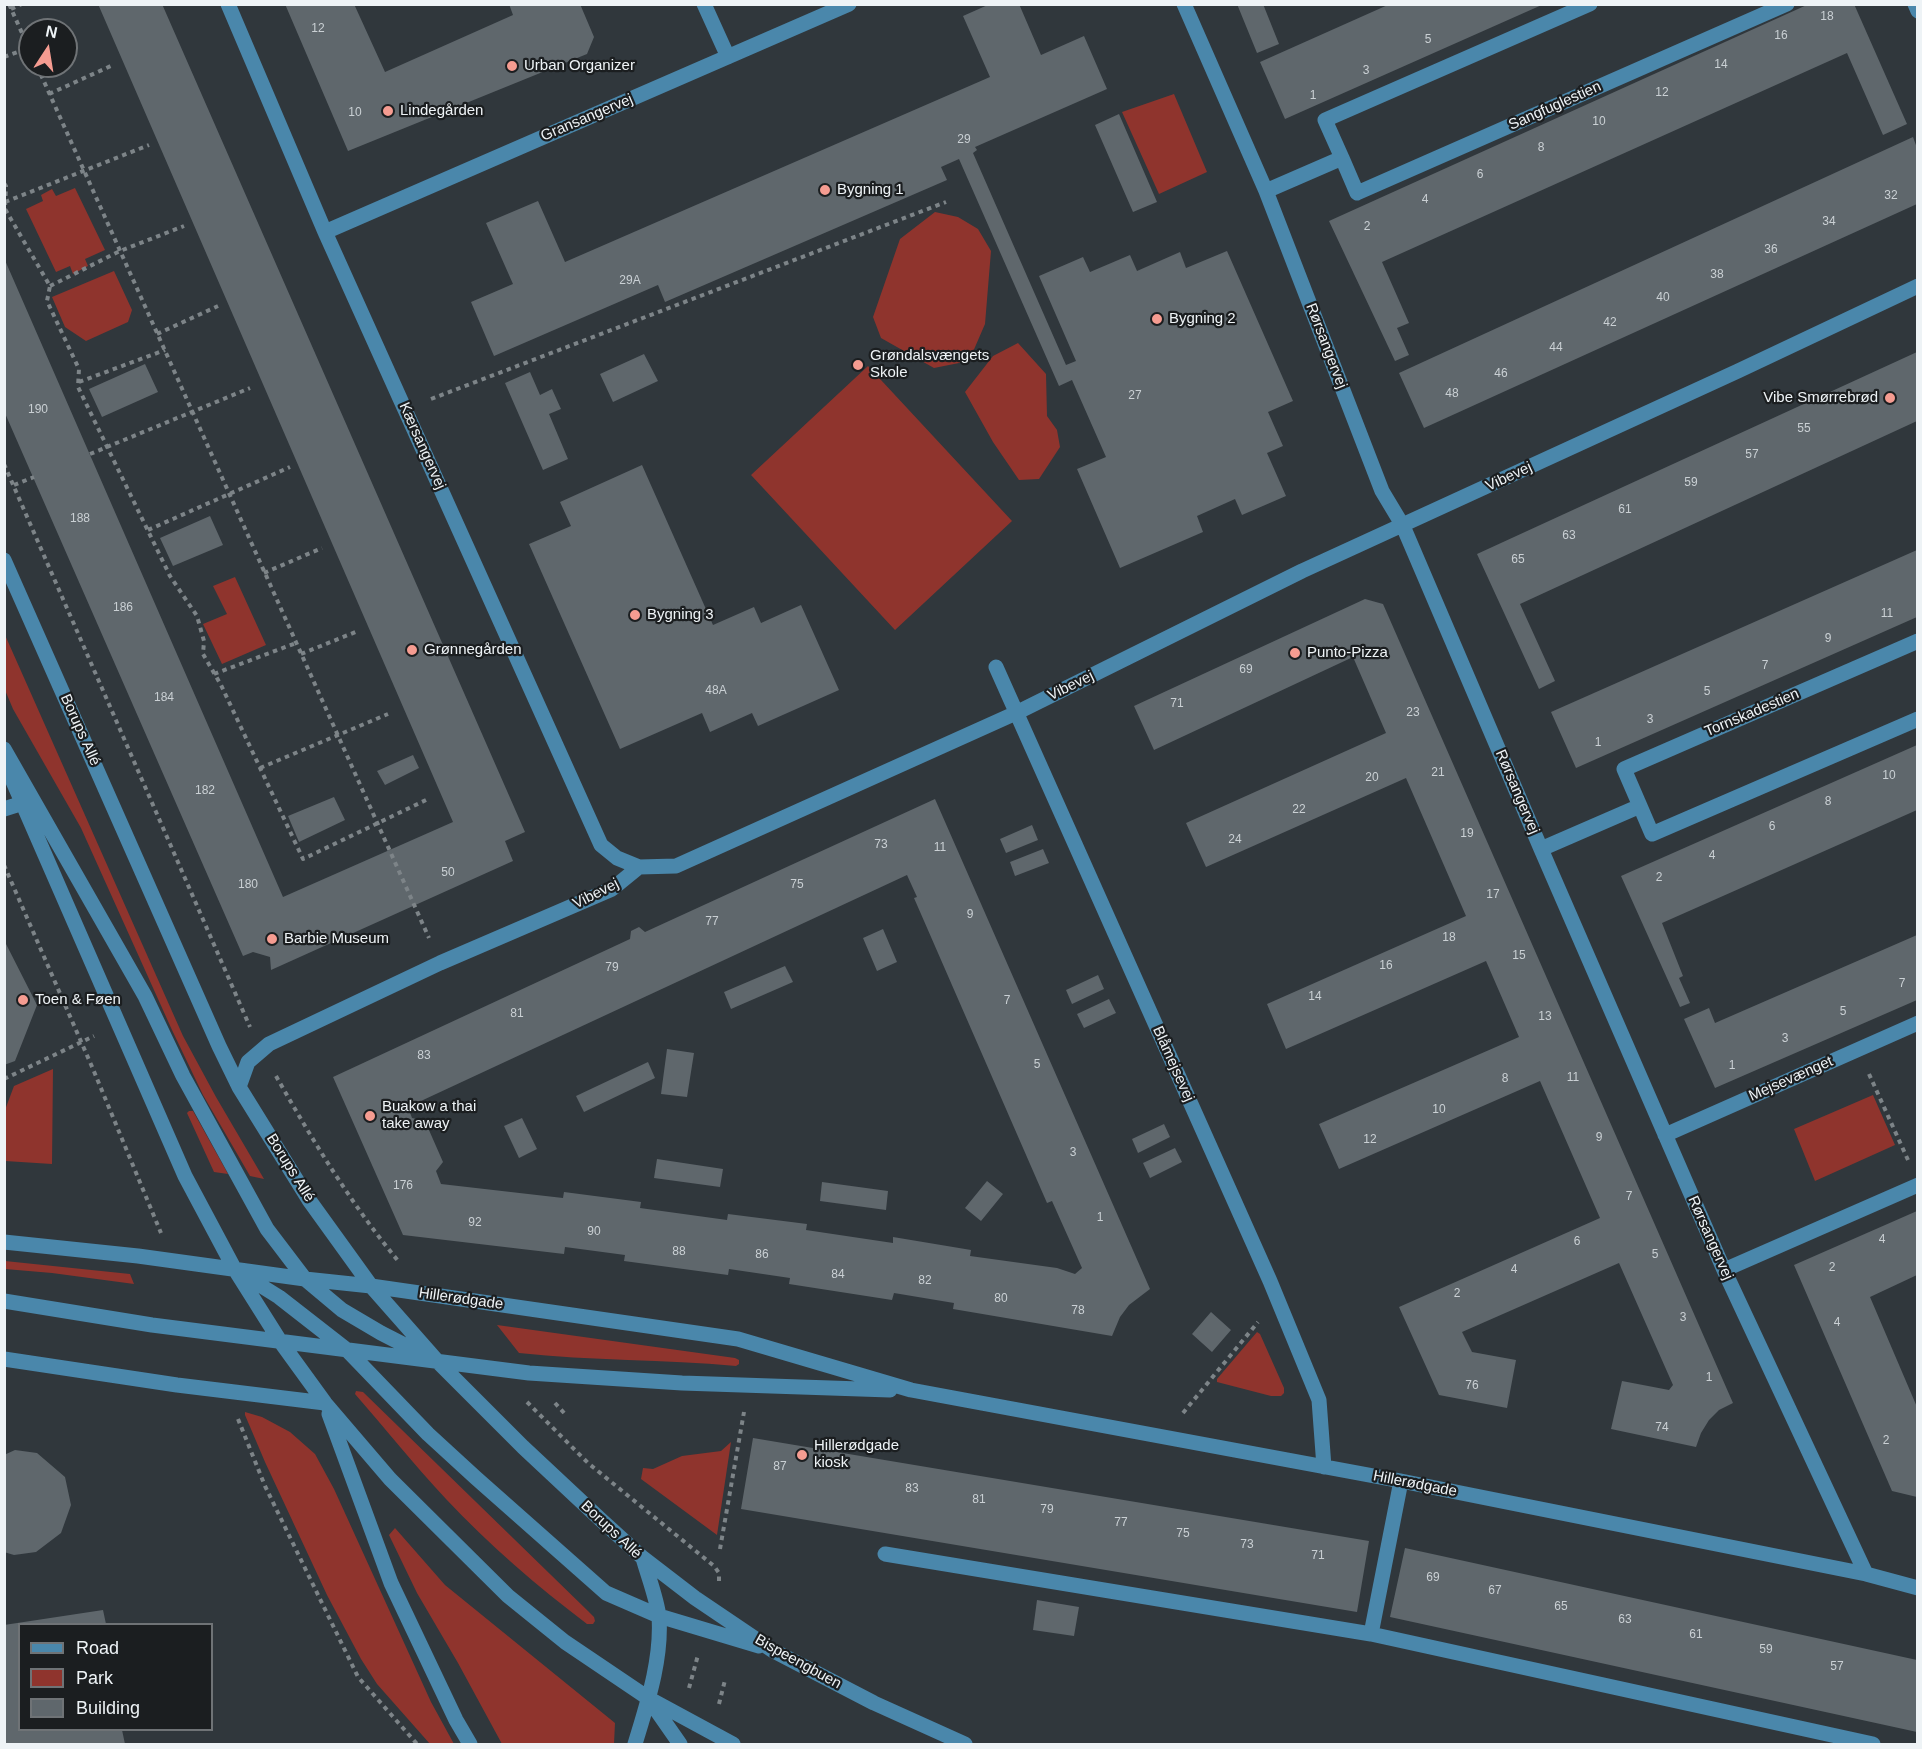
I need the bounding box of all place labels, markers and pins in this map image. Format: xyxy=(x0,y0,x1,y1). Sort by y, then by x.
place label: Urban Organizer xyxy=(524,57,635,75)
marker: Urban Organizer xyxy=(505,59,519,73)
place label: Lindegården xyxy=(400,102,483,120)
marker: Lindegården xyxy=(381,104,395,118)
place label: Bygning 1 xyxy=(837,181,904,199)
marker: Bygning 1 xyxy=(818,183,832,197)
place label: Bygning 2 xyxy=(1169,310,1236,328)
marker: Bygning 2 xyxy=(1150,312,1164,326)
place label: Grøndalsvængets Skole xyxy=(870,347,989,382)
marker: Grøndalsvængets Skole xyxy=(851,358,865,372)
place label: Vibe Smørrebrød xyxy=(1763,389,1878,407)
marker: Vibe Smørrebrød xyxy=(1883,391,1897,405)
place label: Bygning 3 xyxy=(647,606,714,624)
marker: Bygning 3 xyxy=(628,608,642,622)
place label: Grønnegården xyxy=(424,641,522,659)
marker: Grønnegården xyxy=(405,643,419,657)
place label: Punto-Pizza xyxy=(1307,644,1388,662)
marker: Punto-Pizza xyxy=(1288,646,1302,660)
place label: Barbie Museum xyxy=(284,930,389,948)
marker: Barbie Museum xyxy=(265,932,279,946)
place label: Toen & Føen xyxy=(35,991,121,1009)
marker: Toen & Føen xyxy=(16,993,30,1007)
place label: Buakow a thai take away xyxy=(382,1098,476,1133)
marker: Buakow a thai take away xyxy=(363,1109,377,1123)
place label: Hillerødgade kiosk xyxy=(814,1437,899,1472)
marker: Hillerødgade kiosk xyxy=(795,1448,809,1462)

